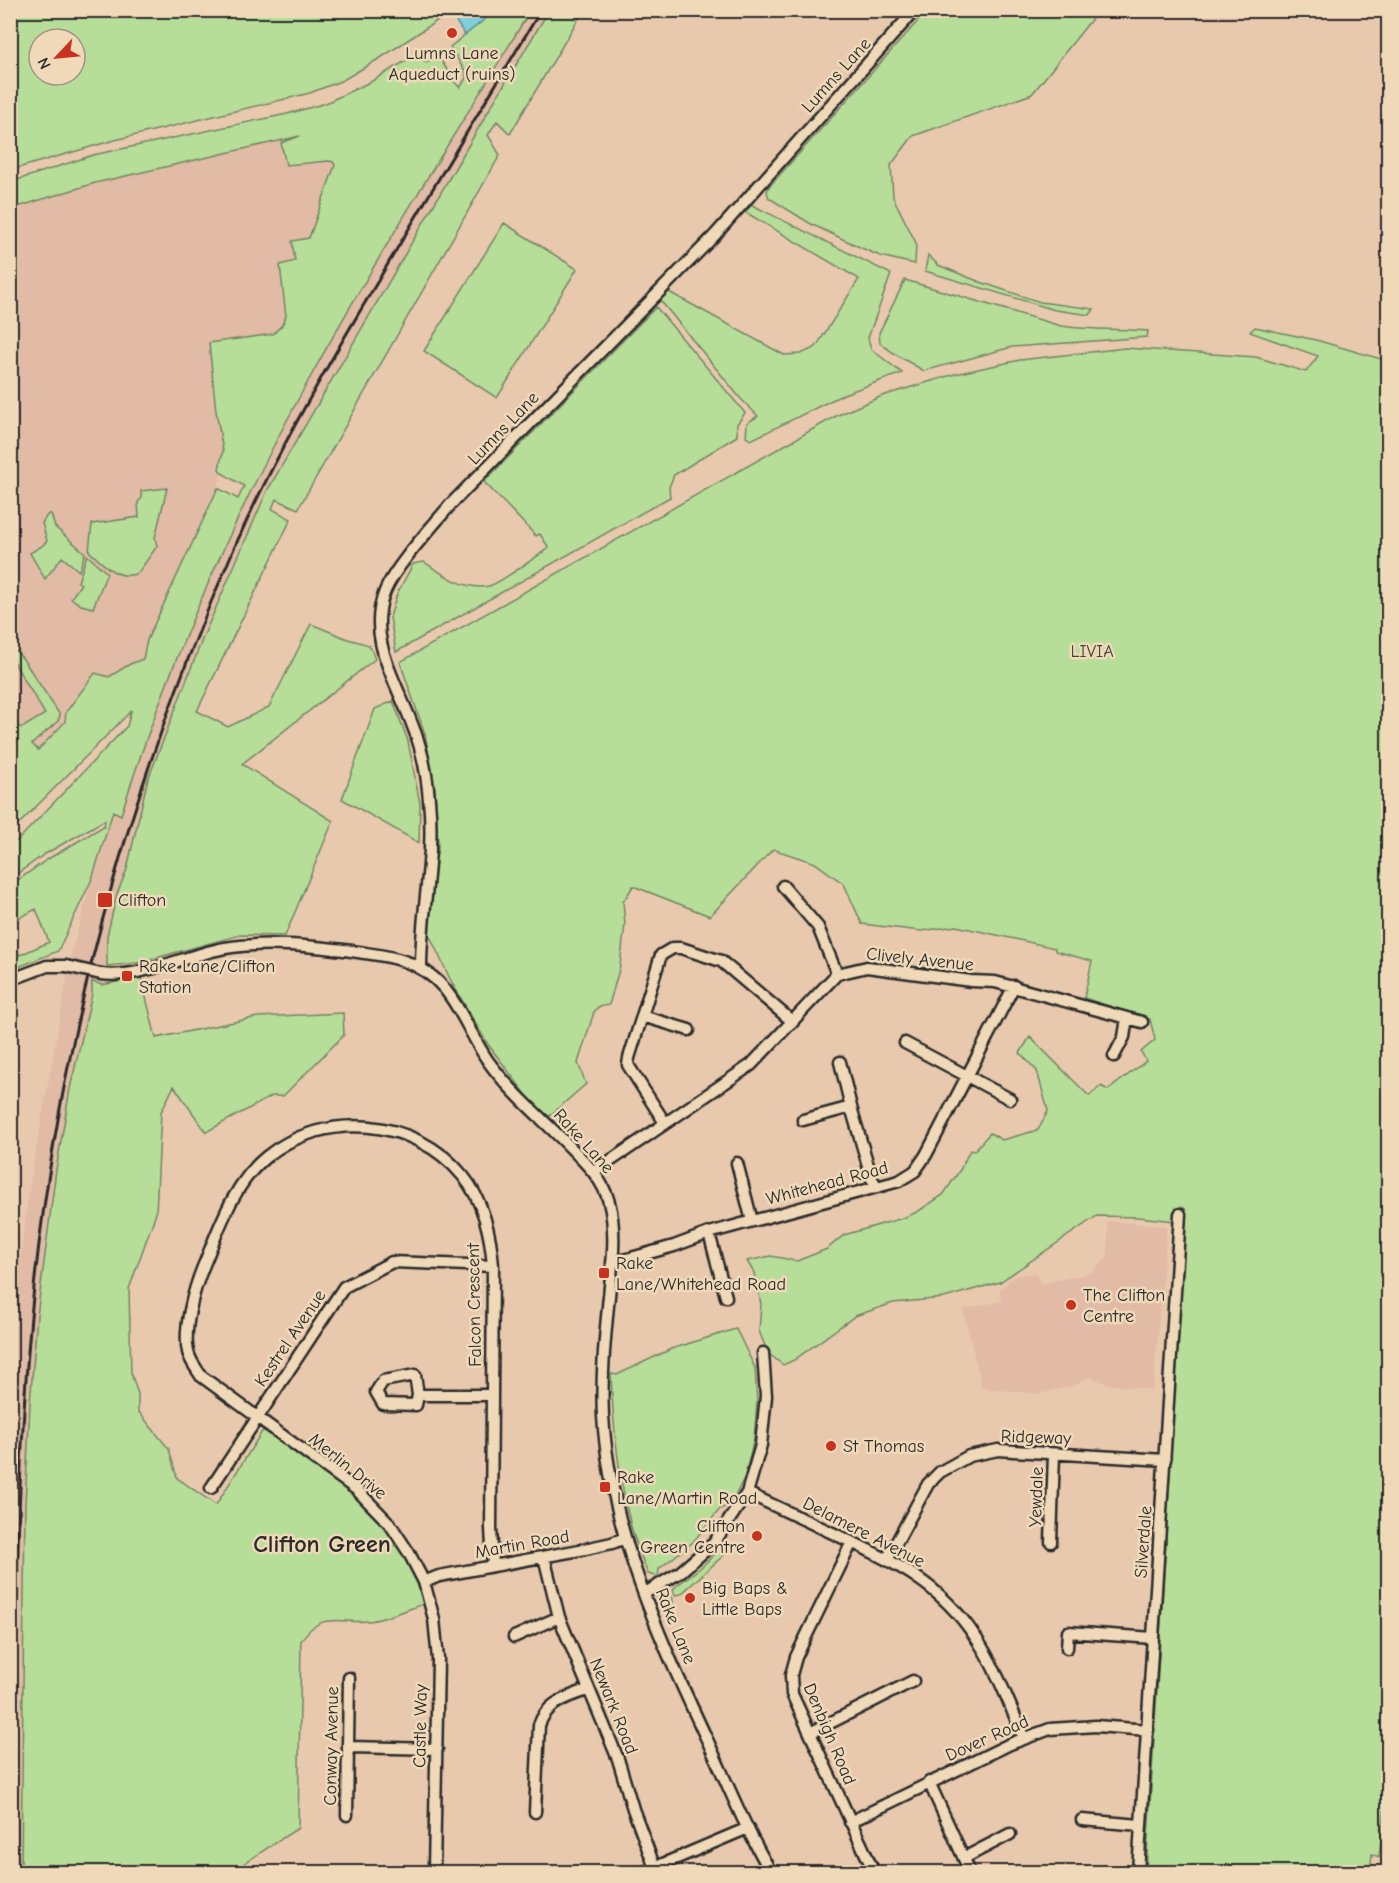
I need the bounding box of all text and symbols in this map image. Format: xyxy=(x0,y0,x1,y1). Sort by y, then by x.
marker: Lumns Lane Aqueduct (ruins) xyxy=(445,26,459,40)
north arrow xyxy=(27,27,87,87)
street label: Lumns Lane xyxy=(797,34,875,117)
place label: Lumns Lane Aqueduct (ruins) xyxy=(389,43,515,85)
text: N xyxy=(34,55,55,72)
street label: Lumns Lane xyxy=(463,388,543,469)
park label: LIVIA xyxy=(1070,641,1114,662)
place label: Clifton xyxy=(118,890,166,911)
marker: Clifton xyxy=(96,891,114,909)
street label: Clively Avenue xyxy=(865,943,975,976)
place label: Rake Lane/Clifton Station xyxy=(139,956,275,998)
marker: Rake Lane/Clifton Station xyxy=(120,969,134,983)
street label: Rake Lane xyxy=(549,1105,618,1178)
street label: Whitehead Road xyxy=(764,1157,890,1210)
street label: Falcon Crescent xyxy=(463,1242,486,1367)
place label: Rake Lane/Whitehead Road xyxy=(616,1253,786,1295)
marker: Rake Lane/Whitehead Road xyxy=(597,1266,611,1280)
place label: The Clifton Centre xyxy=(1083,1285,1165,1327)
street label: Kestrel Avenue xyxy=(250,1286,331,1391)
marker: The Clifton Centre xyxy=(1064,1298,1078,1312)
street label: Ridgeway xyxy=(1000,1426,1073,1449)
street label: Merlin Drive xyxy=(305,1429,391,1504)
place label: St Thomas xyxy=(843,1436,924,1457)
marker: St Thomas xyxy=(824,1439,838,1453)
street label: Yewdale xyxy=(1025,1466,1048,1528)
place label: Rake Lane/Martin Road xyxy=(617,1467,757,1509)
marker: Rake Lane/Martin Road xyxy=(598,1480,612,1494)
street label: Delamere Avenue xyxy=(799,1493,928,1572)
street label: Silverdale xyxy=(1130,1505,1157,1579)
place label: Clifton Green Centre xyxy=(640,1516,745,1558)
street label: Martin Road xyxy=(473,1526,571,1563)
marker: Clifton Green Centre xyxy=(750,1529,764,1543)
district label: Clifton Green xyxy=(253,1530,391,1558)
place label: Big Baps & Little Baps xyxy=(702,1578,788,1620)
street label: Rake Lane xyxy=(651,1585,700,1667)
marker: Big Baps & Little Baps xyxy=(683,1591,697,1605)
street label: Newark Road xyxy=(585,1655,642,1757)
street label: Denbigh Road xyxy=(799,1680,860,1788)
street label: Castle Way xyxy=(409,1683,432,1768)
street label: Conway Avenue xyxy=(320,1686,343,1806)
street label: Dover Road xyxy=(942,1711,1032,1766)

